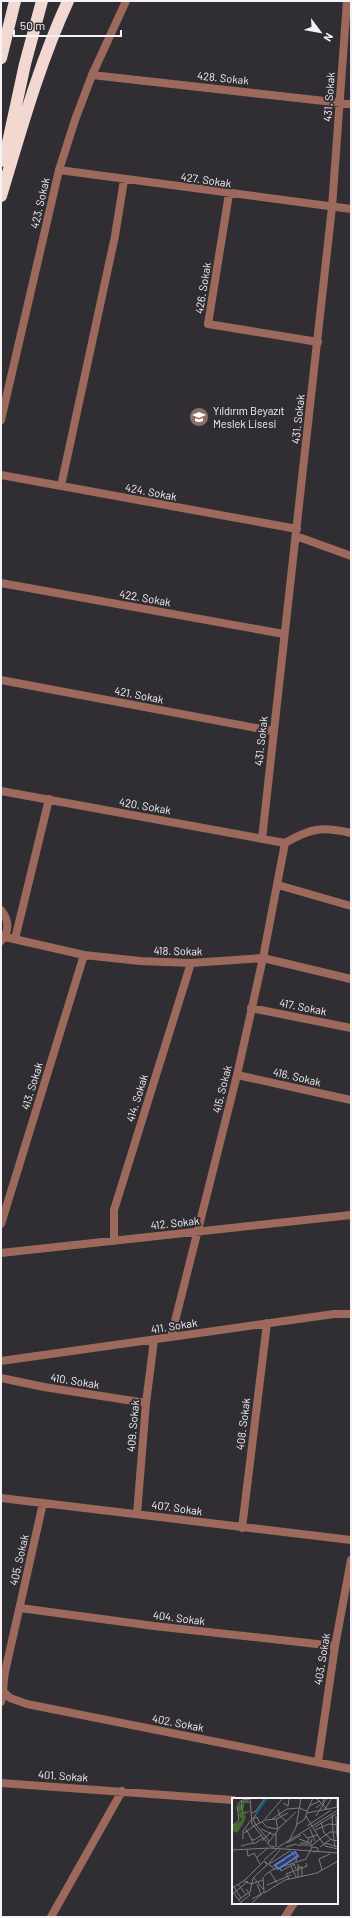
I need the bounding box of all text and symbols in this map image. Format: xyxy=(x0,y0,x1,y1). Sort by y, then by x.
scale bar xyxy=(14,12,121,38)
north arrow xyxy=(300,12,340,52)
text: 50 m xyxy=(20,18,45,32)
text: N xyxy=(321,31,336,44)
street label: 428. Sokak xyxy=(197,68,250,87)
street label: 431. Sokak xyxy=(320,71,337,122)
street label: 427. Sokak xyxy=(180,170,233,190)
street label: 423. Sokak xyxy=(27,176,52,230)
street label: 426. Sokak xyxy=(192,261,213,315)
street label: 431. Sokak xyxy=(288,393,307,444)
place label: Yıldırım Beyazıt Meslek Lisesi xyxy=(213,404,285,430)
school or university icon: Yıldırım Beyazıt Meslek Lisesi xyxy=(188,406,210,428)
street label: 424. Sokak xyxy=(124,480,178,503)
street label: 422. Sokak xyxy=(118,587,172,609)
street label: 421. Sokak xyxy=(113,683,165,706)
street label: 431. Sokak xyxy=(251,715,270,766)
street label: 420. Sokak xyxy=(118,795,172,817)
street label: 418. Sokak xyxy=(153,944,203,957)
street label: 417. Sokak xyxy=(278,996,328,1018)
street label: 413. Sokak xyxy=(18,1060,45,1111)
street label: 415. Sokak xyxy=(209,1063,234,1114)
street label: 416. Sokak xyxy=(272,1065,323,1088)
street label: 414. Sokak xyxy=(123,1072,150,1123)
street label: 412. Sokak xyxy=(150,1213,200,1232)
street label: 411. Sokak xyxy=(150,1315,199,1336)
street label: 410. Sokak xyxy=(50,1370,101,1391)
street label: 408. Sokak xyxy=(233,1397,252,1451)
street label: 409. Sokak xyxy=(124,1399,141,1453)
street label: 407. Sokak xyxy=(151,1498,204,1518)
street label: 405. Sokak xyxy=(6,1533,31,1587)
street label: 404. Sokak xyxy=(152,1608,206,1627)
street label: 403. Sokak xyxy=(311,1632,332,1686)
street label: 402. Sokak xyxy=(151,1711,206,1734)
street label: 401. Sokak xyxy=(38,1767,89,1784)
inset map xyxy=(232,1798,338,1904)

